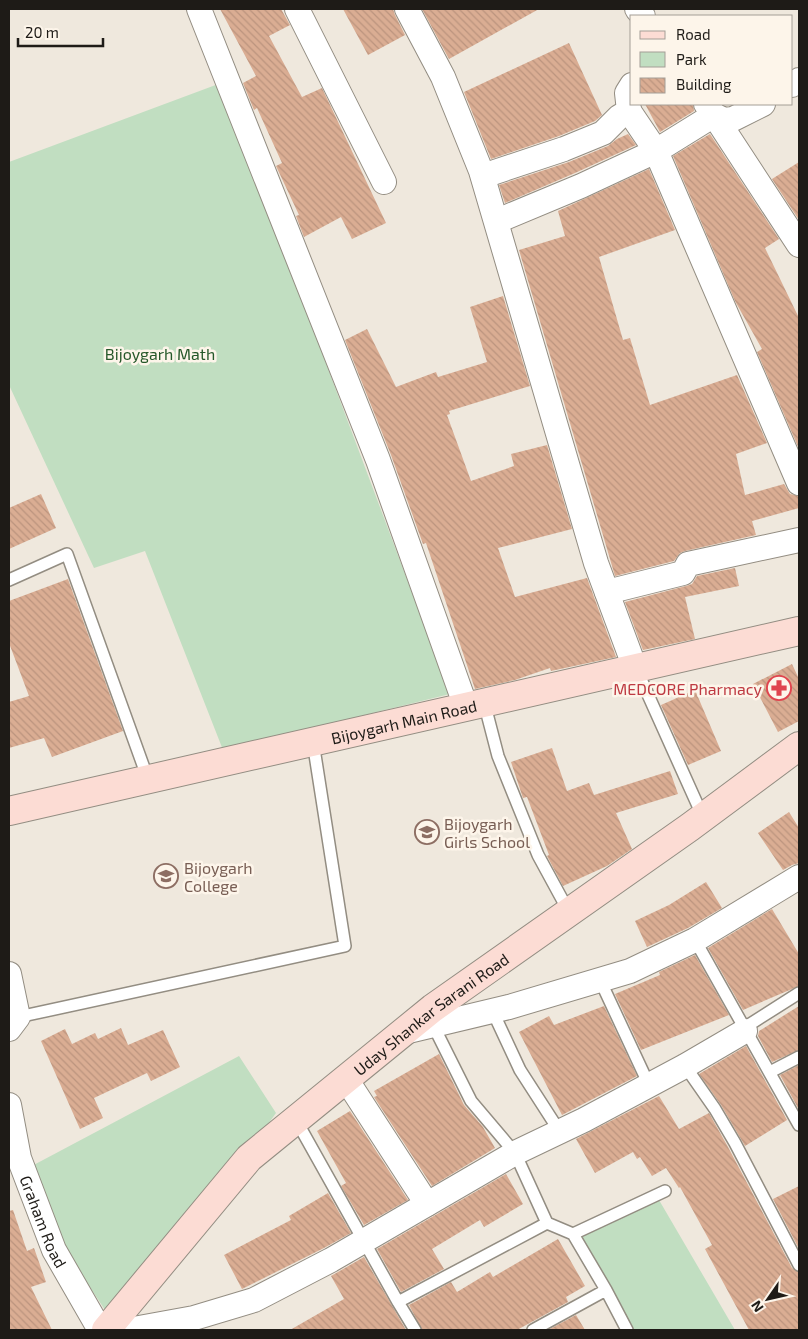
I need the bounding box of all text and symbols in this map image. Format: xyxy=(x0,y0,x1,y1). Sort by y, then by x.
scale bar xyxy=(18,15,102,47)
legend xyxy=(630,15,793,105)
text: 20 m xyxy=(25,23,59,41)
text: Road xyxy=(676,25,711,43)
text: Park xyxy=(676,50,707,68)
text: Building xyxy=(676,75,732,93)
park label: Bijoygarh Math xyxy=(105,344,215,364)
pharmacy icon: MEDCORE Pharmacy xyxy=(766,675,792,701)
place label: MEDCORE Pharmacy xyxy=(613,679,763,698)
street label: Bijoygarh Main Road xyxy=(329,695,479,747)
place label: Bijoygarh Girls School xyxy=(444,814,530,851)
school or university icon: Bijoygarh Girls School xyxy=(414,819,440,845)
place label: Bijoygarh College xyxy=(184,858,253,895)
school or university icon: Bijoygarh College xyxy=(153,863,179,889)
street label: Uday Shankar Sarani Road xyxy=(349,948,512,1079)
street label: Graham Road xyxy=(17,1173,71,1271)
north arrow xyxy=(743,1274,793,1324)
text: N xyxy=(747,1298,767,1315)

